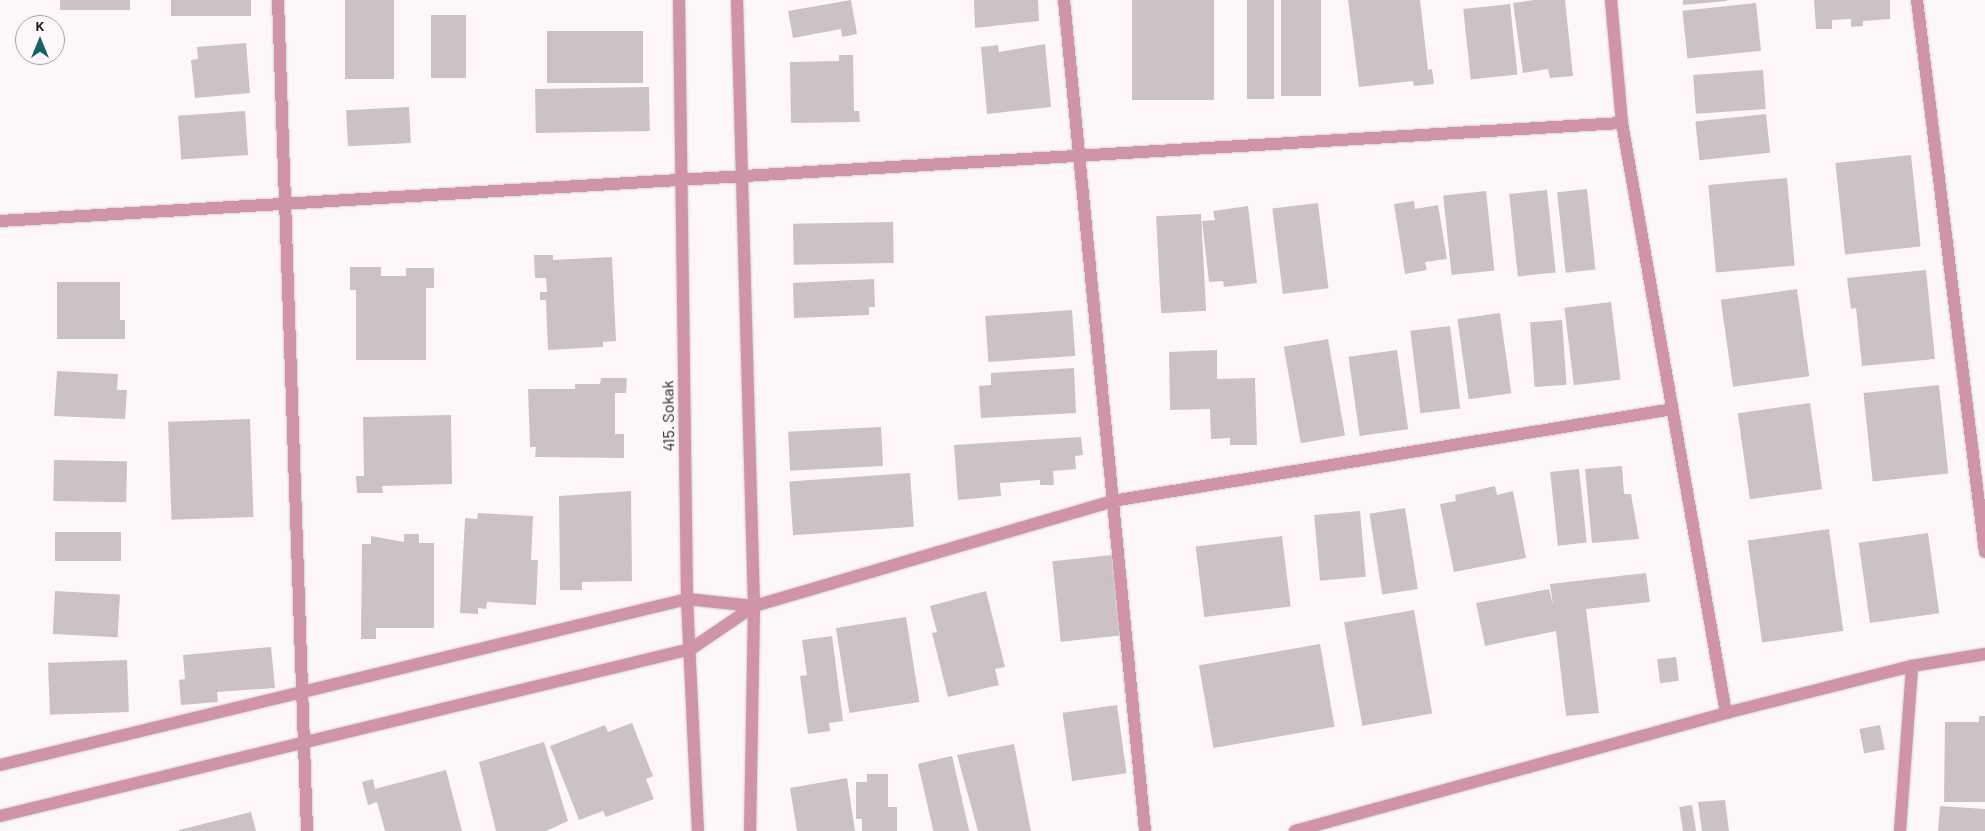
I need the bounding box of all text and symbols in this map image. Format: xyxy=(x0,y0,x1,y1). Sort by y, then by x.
north arrow xyxy=(15,15,65,65)
text: K xyxy=(36,17,44,34)
street label: 415. Sokak xyxy=(658,380,678,452)

